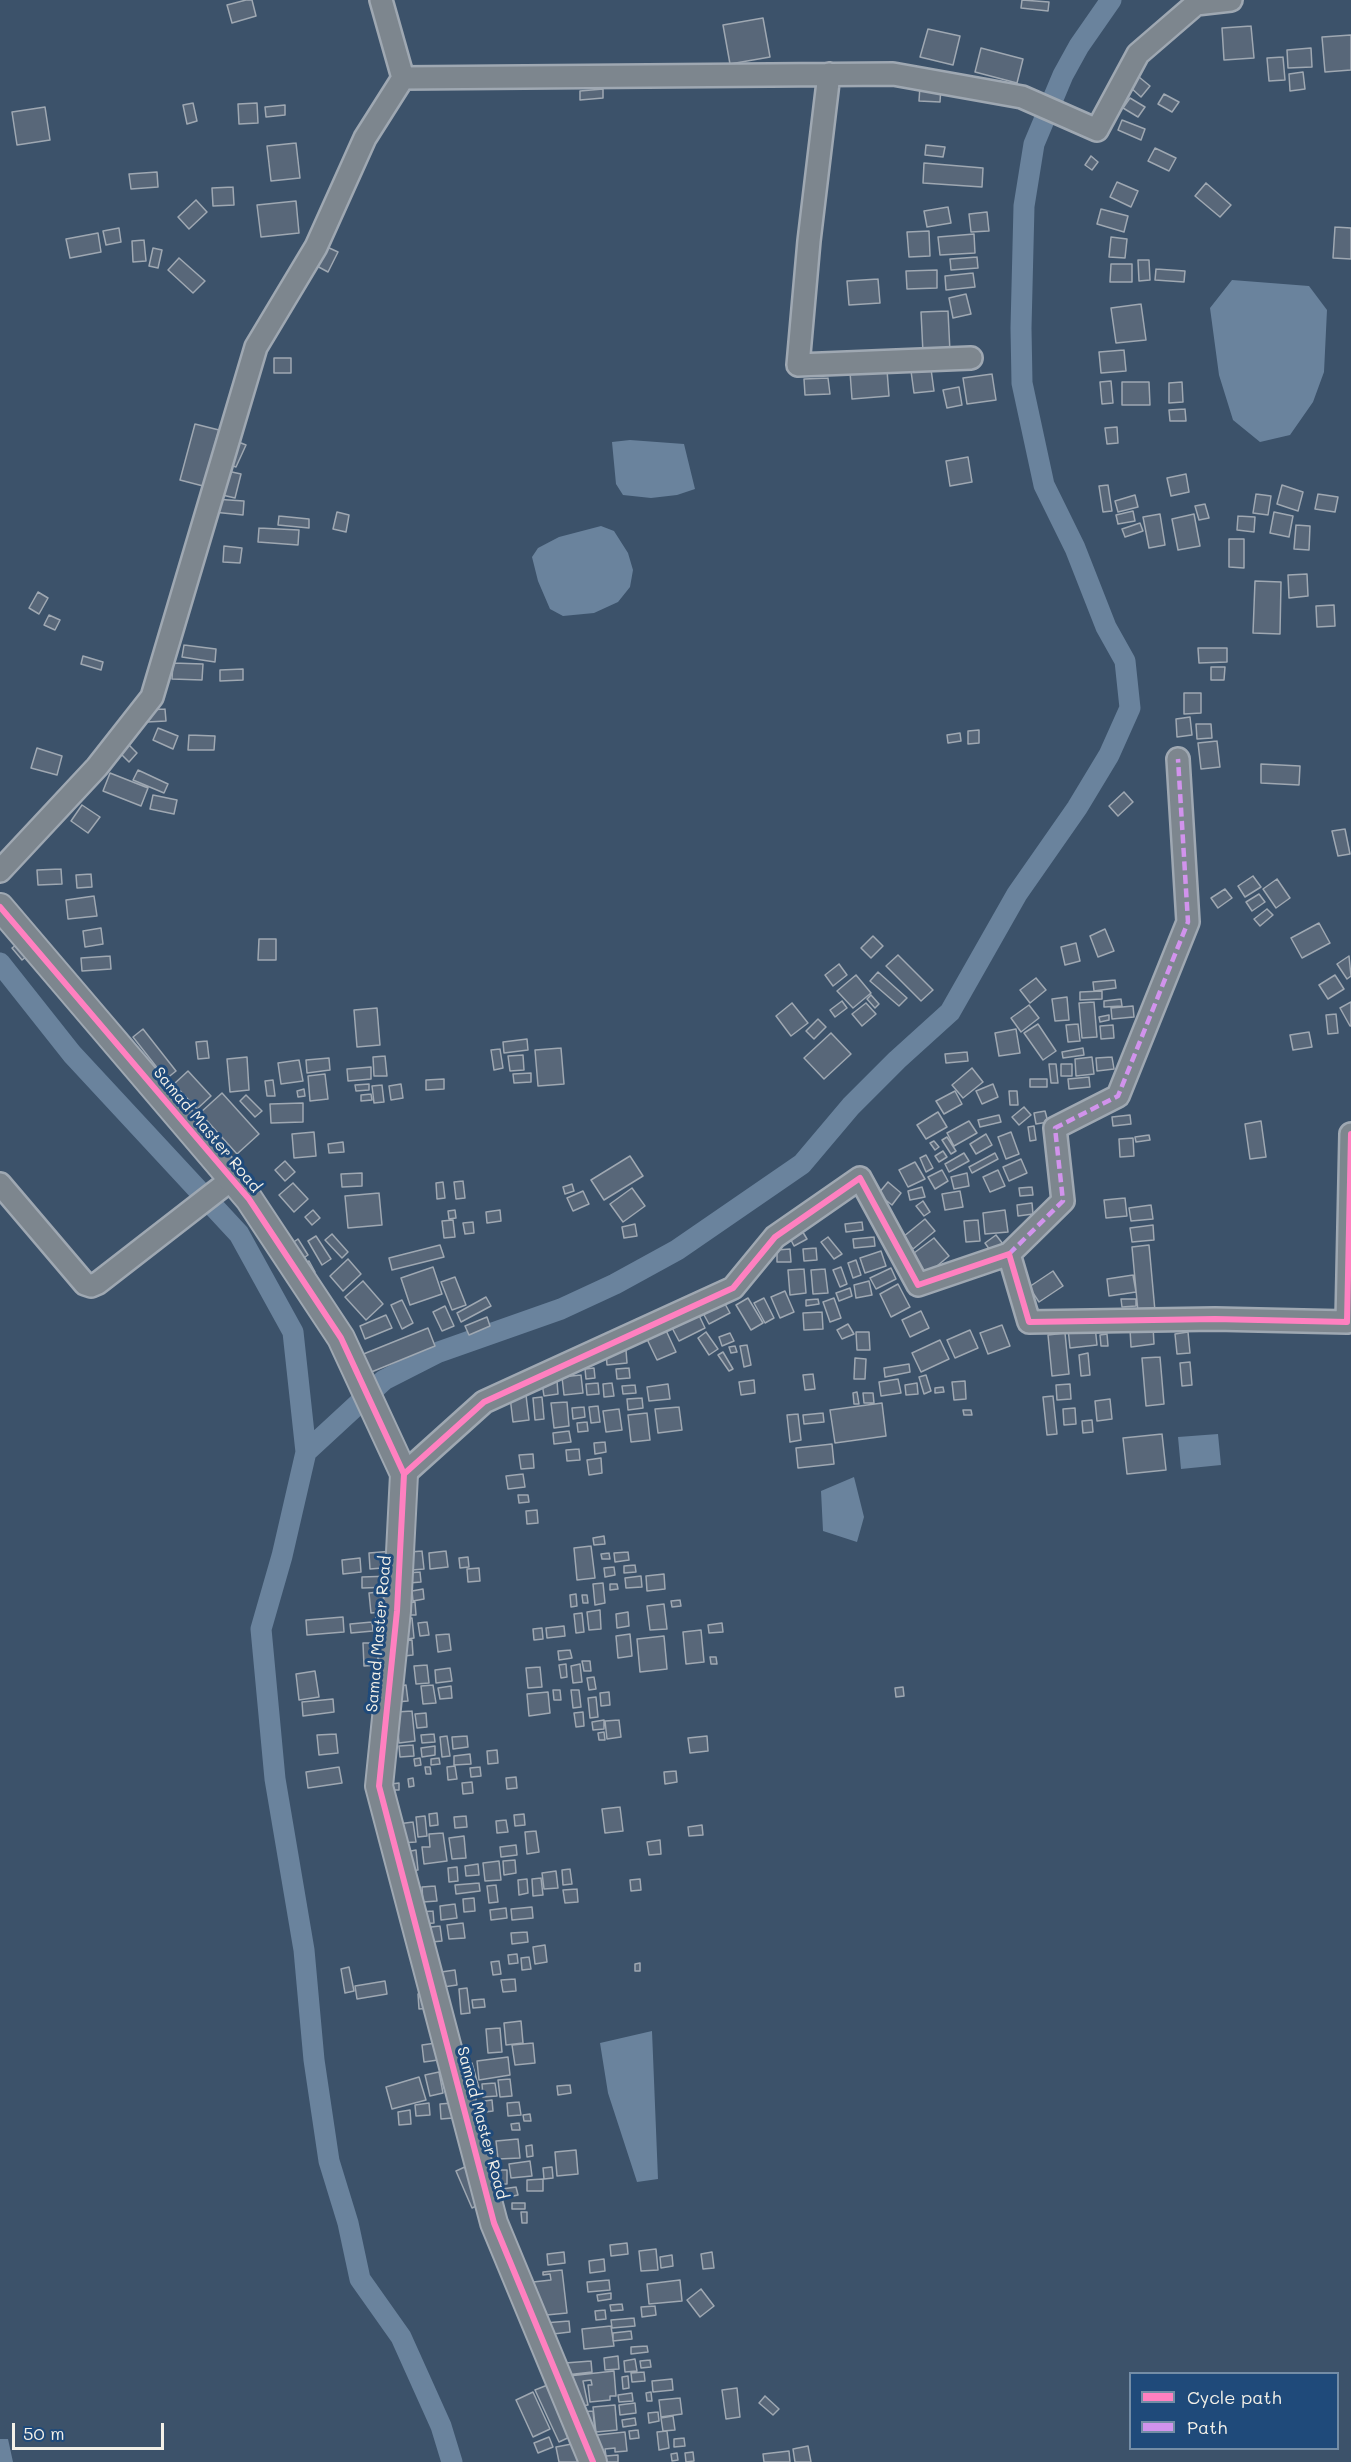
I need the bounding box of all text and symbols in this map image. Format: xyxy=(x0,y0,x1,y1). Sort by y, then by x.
street label: Samad Master Road xyxy=(149,1064,265,1196)
street label: Samad Master Road xyxy=(363,1555,395,1713)
street label: Samad Master Road xyxy=(452,2044,512,2202)
legend xyxy=(1129,2372,1339,2450)
text: Cycle path xyxy=(1187,2385,1282,2409)
scale bar xyxy=(15,2411,166,2449)
text: Path xyxy=(1187,2415,1227,2439)
text: 50 m xyxy=(23,2421,65,2445)

